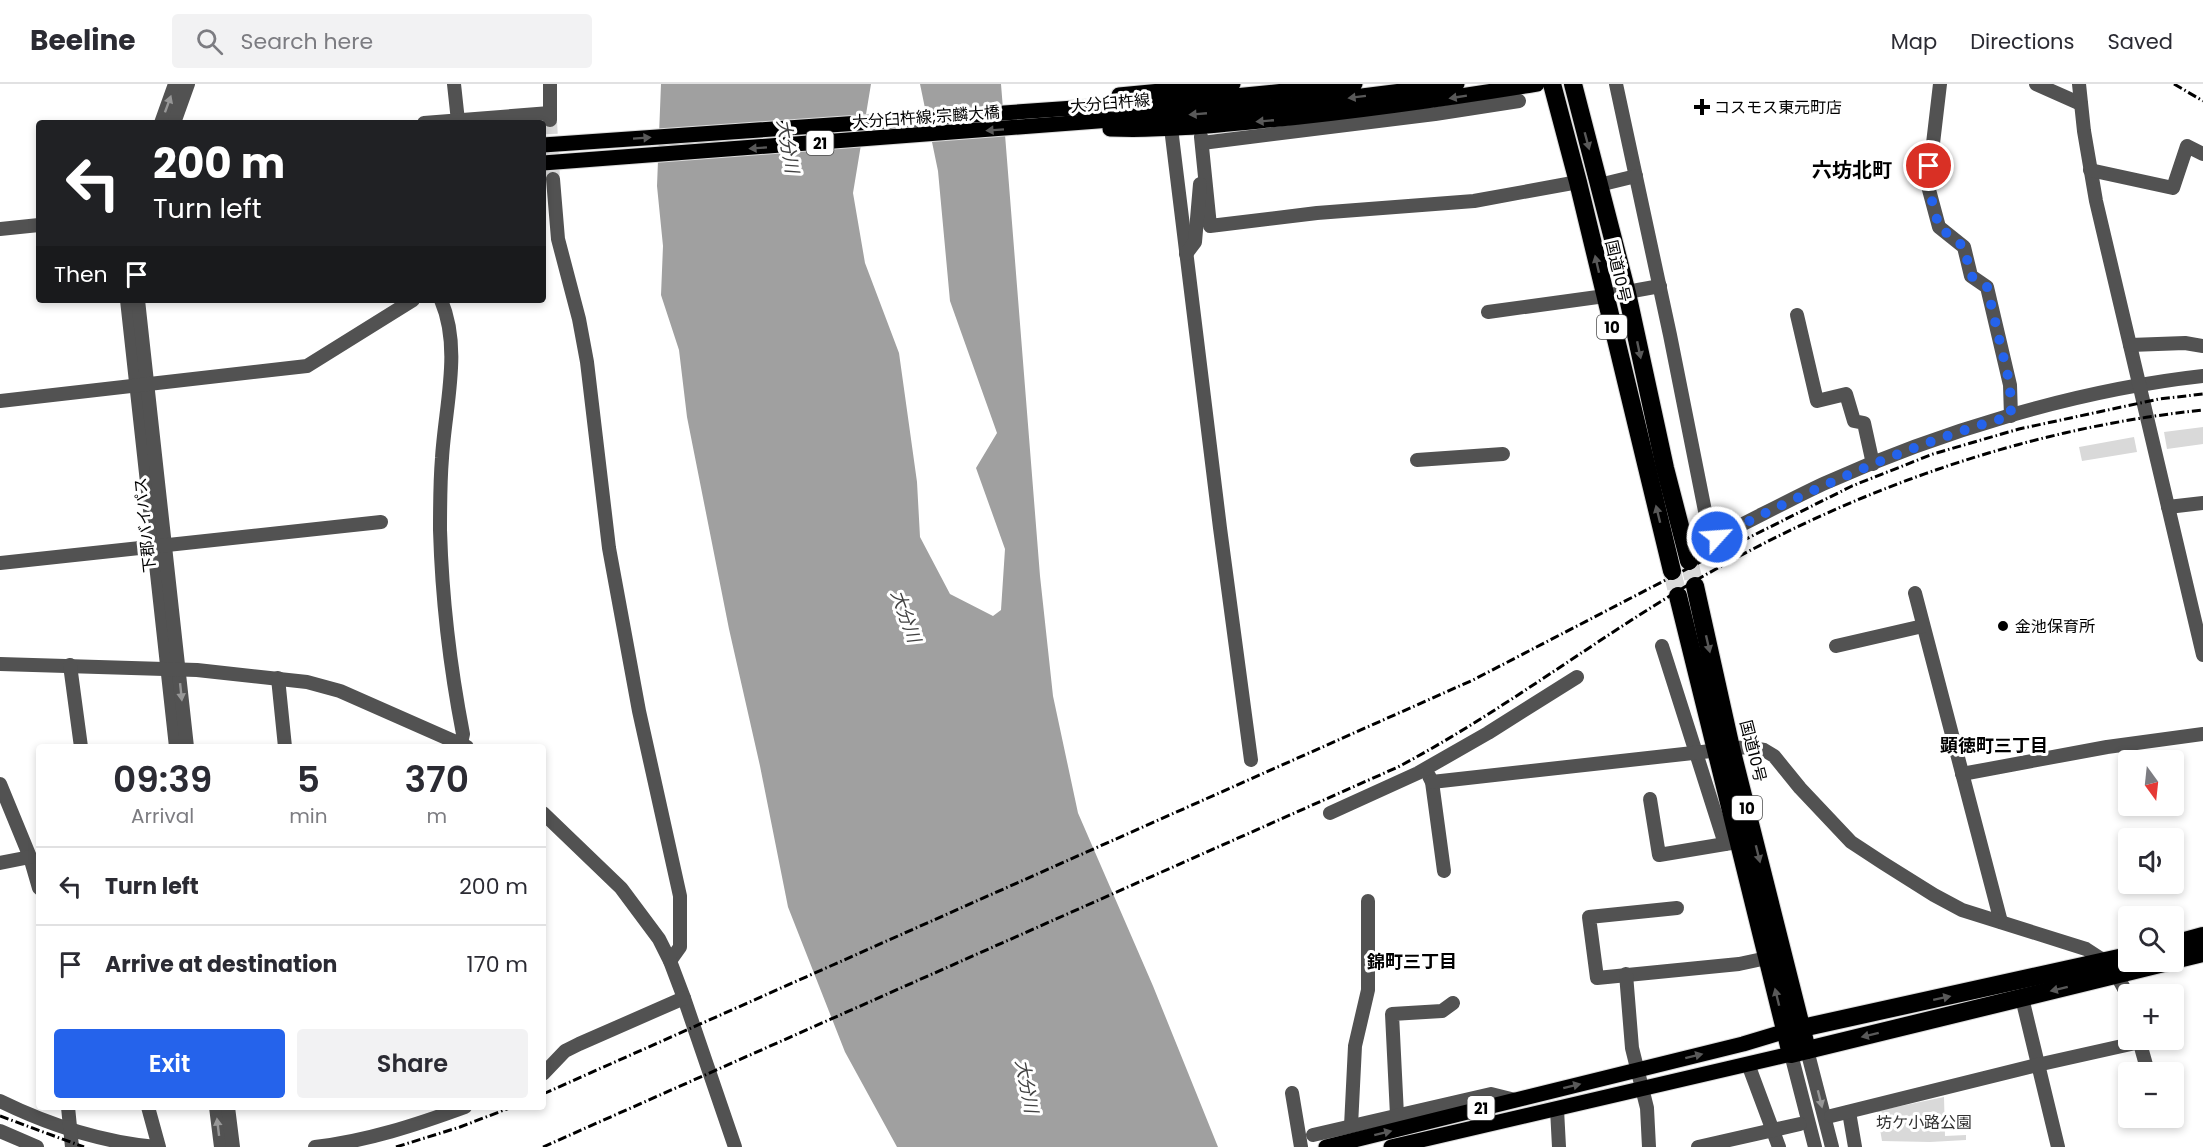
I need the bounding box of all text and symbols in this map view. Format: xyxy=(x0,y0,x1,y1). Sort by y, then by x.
search box xyxy=(172,14,592,68)
text: Beeline xyxy=(30,21,136,60)
icon: search xyxy=(193,25,226,58)
text: Search here xyxy=(241,26,373,57)
text: Map xyxy=(1891,27,1937,56)
text: Directions xyxy=(1970,27,2074,56)
text: Saved xyxy=(2107,27,2173,56)
street label: 大分臼杵線 xyxy=(1069,88,1151,118)
one-way arrow xyxy=(1448,92,1467,101)
one-way arrow xyxy=(1347,93,1366,102)
one-way arrow xyxy=(163,94,173,112)
place label: コスモス東元町店 xyxy=(1714,96,1842,119)
street label: 大分臼杵線;宗麟大橋 xyxy=(851,100,1001,134)
marker: コスモス東元町店 xyxy=(1695,100,1709,114)
one-way arrow xyxy=(1188,109,1207,118)
one-way arrow xyxy=(1255,116,1274,126)
water label: 大分川 xyxy=(771,117,805,177)
one-way arrow xyxy=(985,125,1004,135)
road number: 21 xyxy=(806,131,834,155)
one-way arrow xyxy=(1583,131,1593,150)
one-way arrow xyxy=(632,133,651,143)
text: 200 m xyxy=(153,134,285,193)
pin xyxy=(1903,140,1954,191)
one-way arrow xyxy=(749,143,768,153)
icon: left xyxy=(54,144,132,222)
icon: arrive xyxy=(1912,149,1945,182)
district label: 六坊北町 xyxy=(1812,156,1892,184)
text: Turn left xyxy=(153,190,262,227)
street label: 国道10号 xyxy=(1600,238,1636,304)
one-way arrow xyxy=(1591,254,1601,273)
icon: arrive xyxy=(120,258,153,291)
text: Then xyxy=(54,259,108,290)
road number: 10 xyxy=(1597,315,1627,339)
one-way arrow xyxy=(1635,341,1645,360)
street label: 下郡バイパス xyxy=(129,476,161,574)
one-way arrow xyxy=(1652,505,1662,523)
position arrow xyxy=(1685,505,1749,569)
water label: 大分川 xyxy=(885,586,928,648)
place label: 金池保育所 xyxy=(2015,615,2095,638)
marker: 金池保育所 xyxy=(1996,619,2010,633)
one-way arrow xyxy=(1704,634,1713,653)
one-way arrow xyxy=(176,683,186,702)
street label: 国道10号 xyxy=(1734,718,1772,784)
district label: 顕徳町三丁目 xyxy=(1940,733,2048,758)
north arrow xyxy=(2118,750,2184,816)
map controls xyxy=(2118,750,2184,1128)
text: 09:39 xyxy=(113,754,212,805)
text: 5 xyxy=(297,754,320,805)
text: 370 xyxy=(404,754,469,805)
road number: 10 xyxy=(1732,796,1762,820)
text: Arrival xyxy=(131,802,194,830)
text: min xyxy=(289,802,328,830)
text: m xyxy=(426,802,447,830)
button: sound xyxy=(2118,828,2184,894)
one-way arrow xyxy=(1754,844,1764,863)
icon: left xyxy=(54,870,87,903)
text: Turn left xyxy=(105,871,199,902)
text: 200 m xyxy=(459,871,528,902)
button: search xyxy=(2118,906,2184,972)
icon: arrive xyxy=(54,948,87,981)
text: Arrive at destination xyxy=(105,949,337,980)
text: 170 m xyxy=(467,949,528,980)
district label: 錦町三丁目 xyxy=(1367,949,1457,974)
one-way arrow xyxy=(2050,984,2069,994)
button: + xyxy=(2118,984,2184,1050)
one-way arrow xyxy=(1772,988,1782,1007)
one-way arrow xyxy=(1933,992,1951,1002)
button: Exit xyxy=(54,1029,285,1098)
button: Share xyxy=(297,1029,528,1098)
one-way arrow xyxy=(1861,1031,1879,1041)
one-way arrow xyxy=(1685,1051,1703,1061)
water label: 大分川 xyxy=(1010,1057,1045,1117)
button: − xyxy=(2118,1062,2184,1128)
one-way arrow xyxy=(1563,1081,1581,1091)
one-way arrow xyxy=(1815,1089,1825,1108)
road number: 21 xyxy=(1468,1096,1494,1120)
park label: 坊ケ小路公園 xyxy=(1876,1111,1972,1134)
one-way arrow xyxy=(214,1117,223,1136)
one-way arrow xyxy=(1373,1127,1392,1137)

